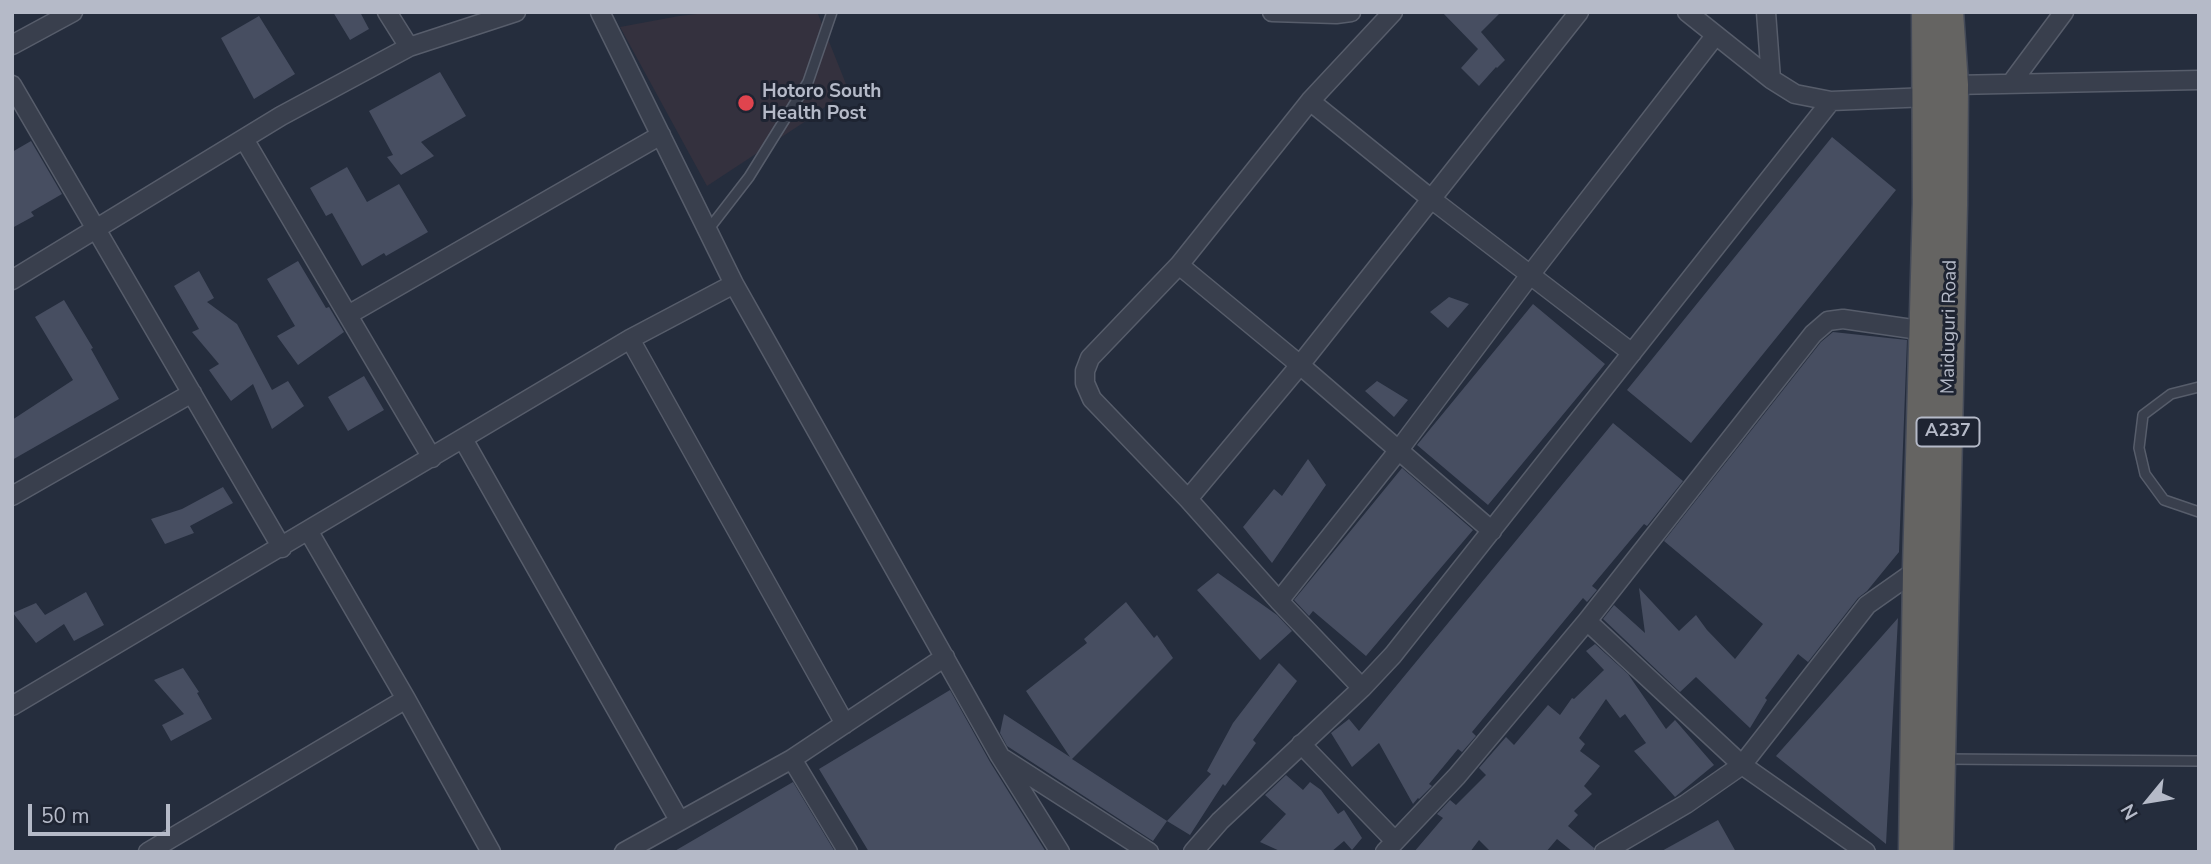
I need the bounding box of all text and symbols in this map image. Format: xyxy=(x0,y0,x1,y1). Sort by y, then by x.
place label: Hotoro South Health Post xyxy=(762,81,881,125)
marker: Hotoro South Health Post xyxy=(736,93,756,113)
street label: Maiduguri Road xyxy=(1937,260,1963,394)
road number: A237 xyxy=(1916,418,1980,446)
north arrow xyxy=(2113,766,2183,836)
scale bar xyxy=(32,790,173,834)
text: N xyxy=(2115,799,2145,824)
text: 50 m xyxy=(41,802,90,830)

